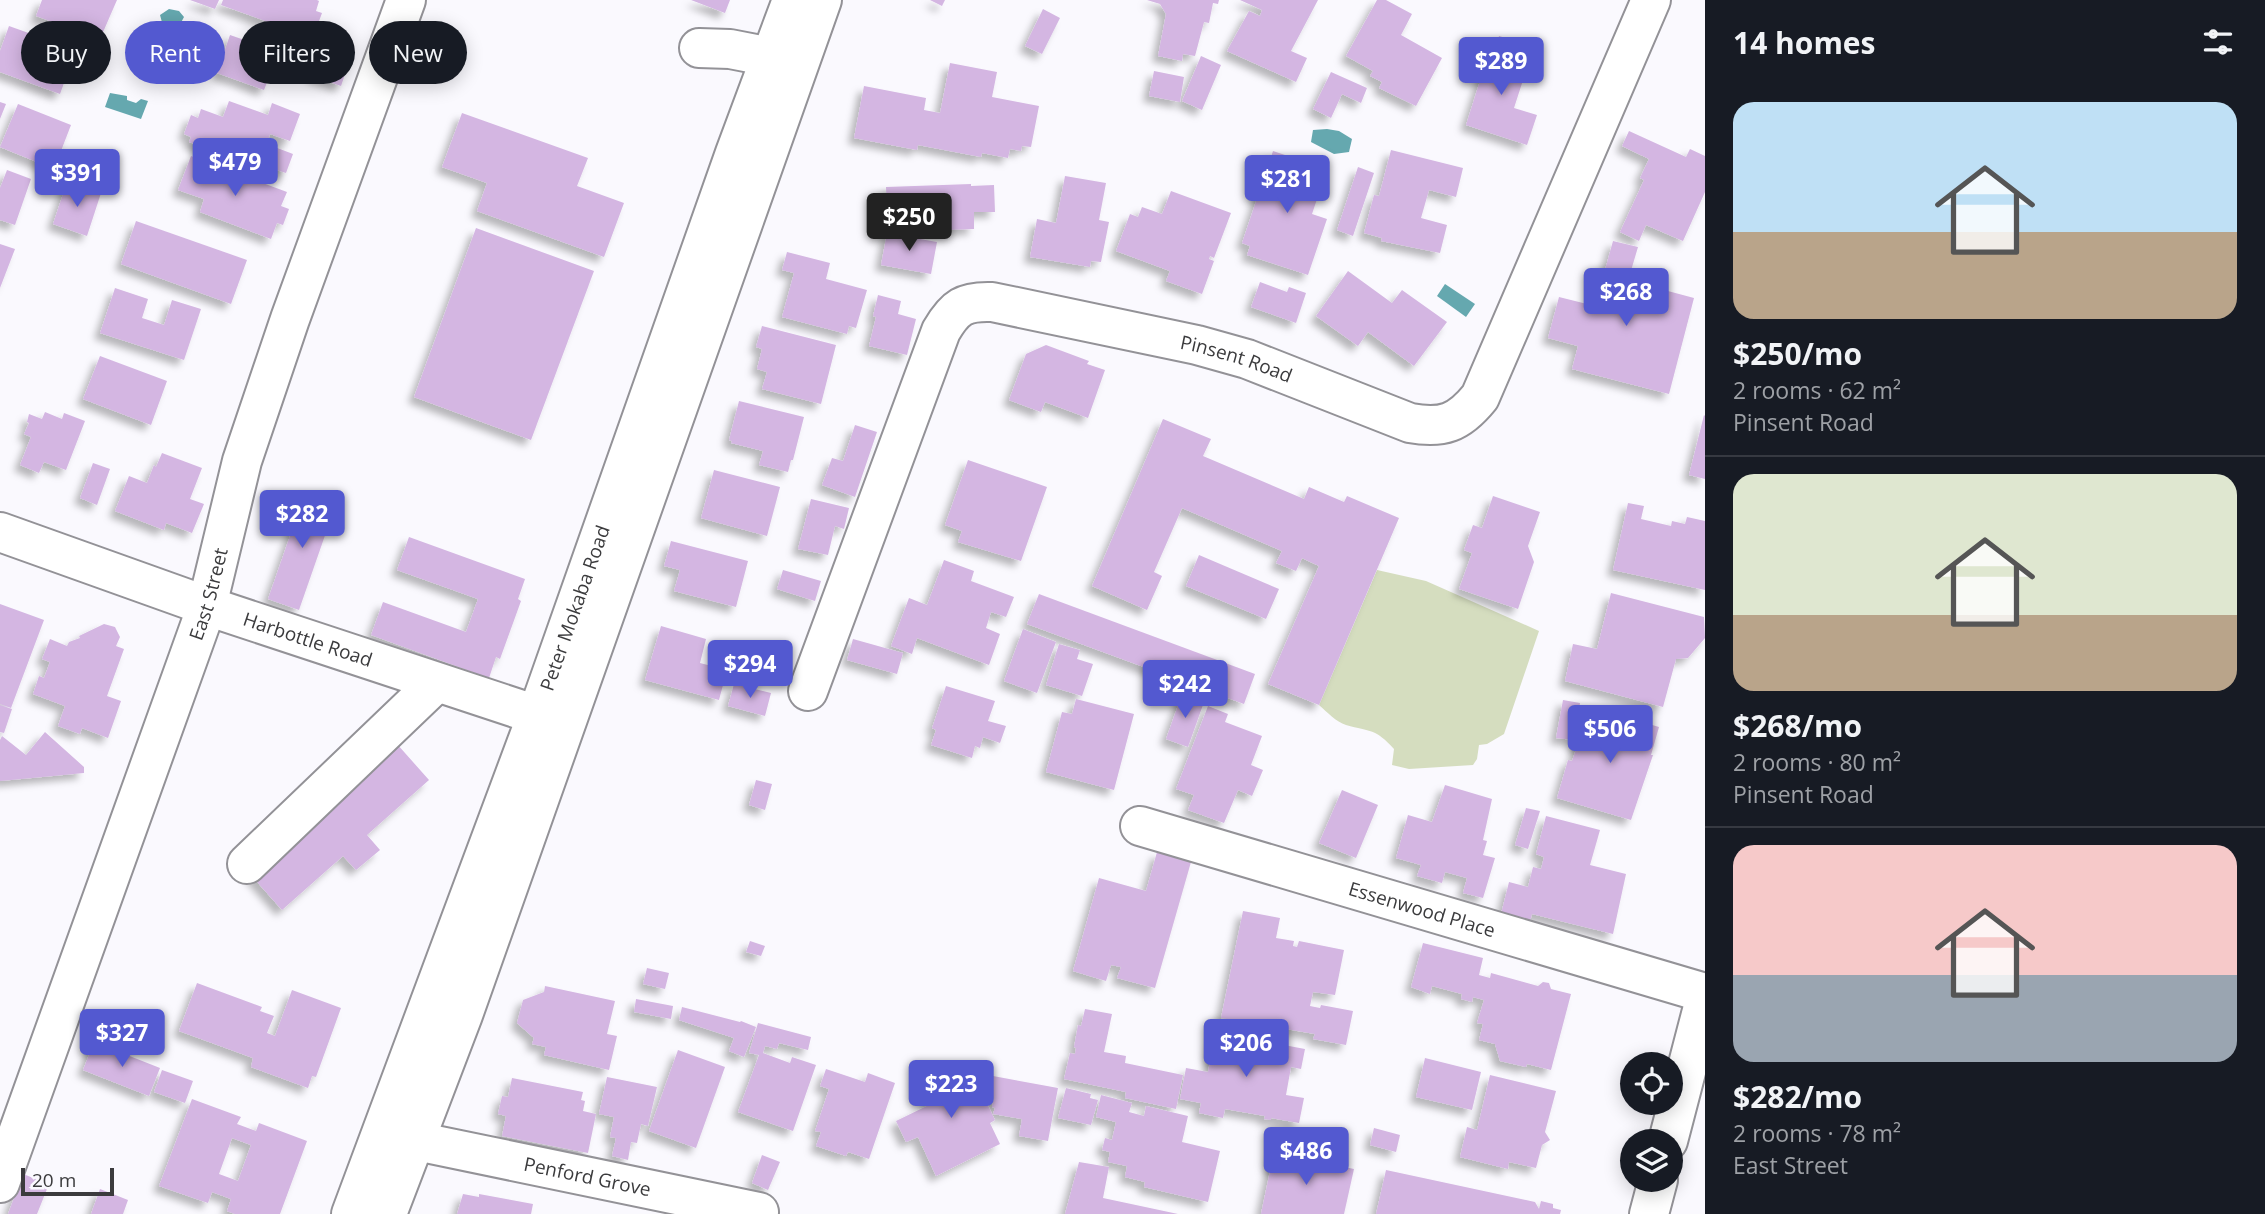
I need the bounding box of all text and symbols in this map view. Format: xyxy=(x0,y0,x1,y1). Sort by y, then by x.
chip: Buy xyxy=(21,21,111,84)
chip: Rent xyxy=(125,21,225,84)
chip: Filters xyxy=(239,21,355,84)
chip: New xyxy=(369,21,467,84)
text: 14 homes xyxy=(1733,22,1876,63)
icon: filters xyxy=(2199,23,2237,61)
pin: $289 xyxy=(1460,38,1542,97)
text: $289 xyxy=(1475,44,1527,76)
pin: $479 xyxy=(194,138,276,198)
text: $479 xyxy=(209,145,261,177)
icon: home xyxy=(1922,147,2048,273)
pin: $391 xyxy=(36,150,118,209)
text: $391 xyxy=(51,156,103,188)
pin: $281 xyxy=(1246,156,1328,215)
text: $281 xyxy=(1261,162,1313,194)
pin: $250 xyxy=(868,194,950,253)
text: $250 xyxy=(883,200,935,232)
pin: $268 xyxy=(1585,268,1667,328)
text: $268 xyxy=(1600,275,1652,307)
street label: Pinsent Road xyxy=(1178,329,1296,389)
text: $250/mo xyxy=(1733,333,1862,374)
text: 2 rooms · 62 m² xyxy=(1733,374,1901,406)
text: Pinsent Road xyxy=(1733,406,1874,438)
pin: $282 xyxy=(261,490,343,550)
text: $282 xyxy=(276,497,328,529)
icon: home xyxy=(1922,519,2048,645)
street label: Peter Mokaba Road xyxy=(534,522,616,694)
street label: East Street xyxy=(183,545,234,644)
street label: Harbottle Road xyxy=(240,606,376,673)
pin: $294 xyxy=(709,640,791,700)
text: $294 xyxy=(724,647,776,679)
pin: $242 xyxy=(1144,660,1226,720)
text: $242 xyxy=(1159,667,1211,699)
text: $268/mo xyxy=(1733,705,1862,746)
pin: $506 xyxy=(1569,706,1651,765)
text: $506 xyxy=(1584,712,1636,744)
text: 2 rooms · 80 m² xyxy=(1733,746,1901,778)
text: Pinsent Road xyxy=(1733,778,1874,810)
street label: Essenwood Place xyxy=(1345,875,1498,943)
icon: home xyxy=(1922,890,2048,1016)
pin: $327 xyxy=(81,1010,163,1069)
text: $327 xyxy=(96,1016,148,1048)
pin: $206 xyxy=(1205,1020,1287,1079)
text: $206 xyxy=(1220,1026,1272,1058)
map controls xyxy=(1620,1052,1683,1192)
button: locate xyxy=(1620,1052,1683,1115)
pin: $223 xyxy=(910,1060,992,1120)
text: $223 xyxy=(925,1067,977,1099)
text: $282/mo xyxy=(1733,1076,1862,1117)
text: 2 rooms · 78 m² xyxy=(1733,1117,1901,1149)
pin: $486 xyxy=(1265,1128,1347,1187)
button: layers xyxy=(1620,1129,1683,1192)
text: $486 xyxy=(1280,1134,1332,1166)
text: East Street xyxy=(1733,1149,1848,1181)
street label: Penford Grove xyxy=(522,1151,653,1202)
scale bar xyxy=(21,1165,114,1197)
text: 20 m xyxy=(32,1167,76,1193)

